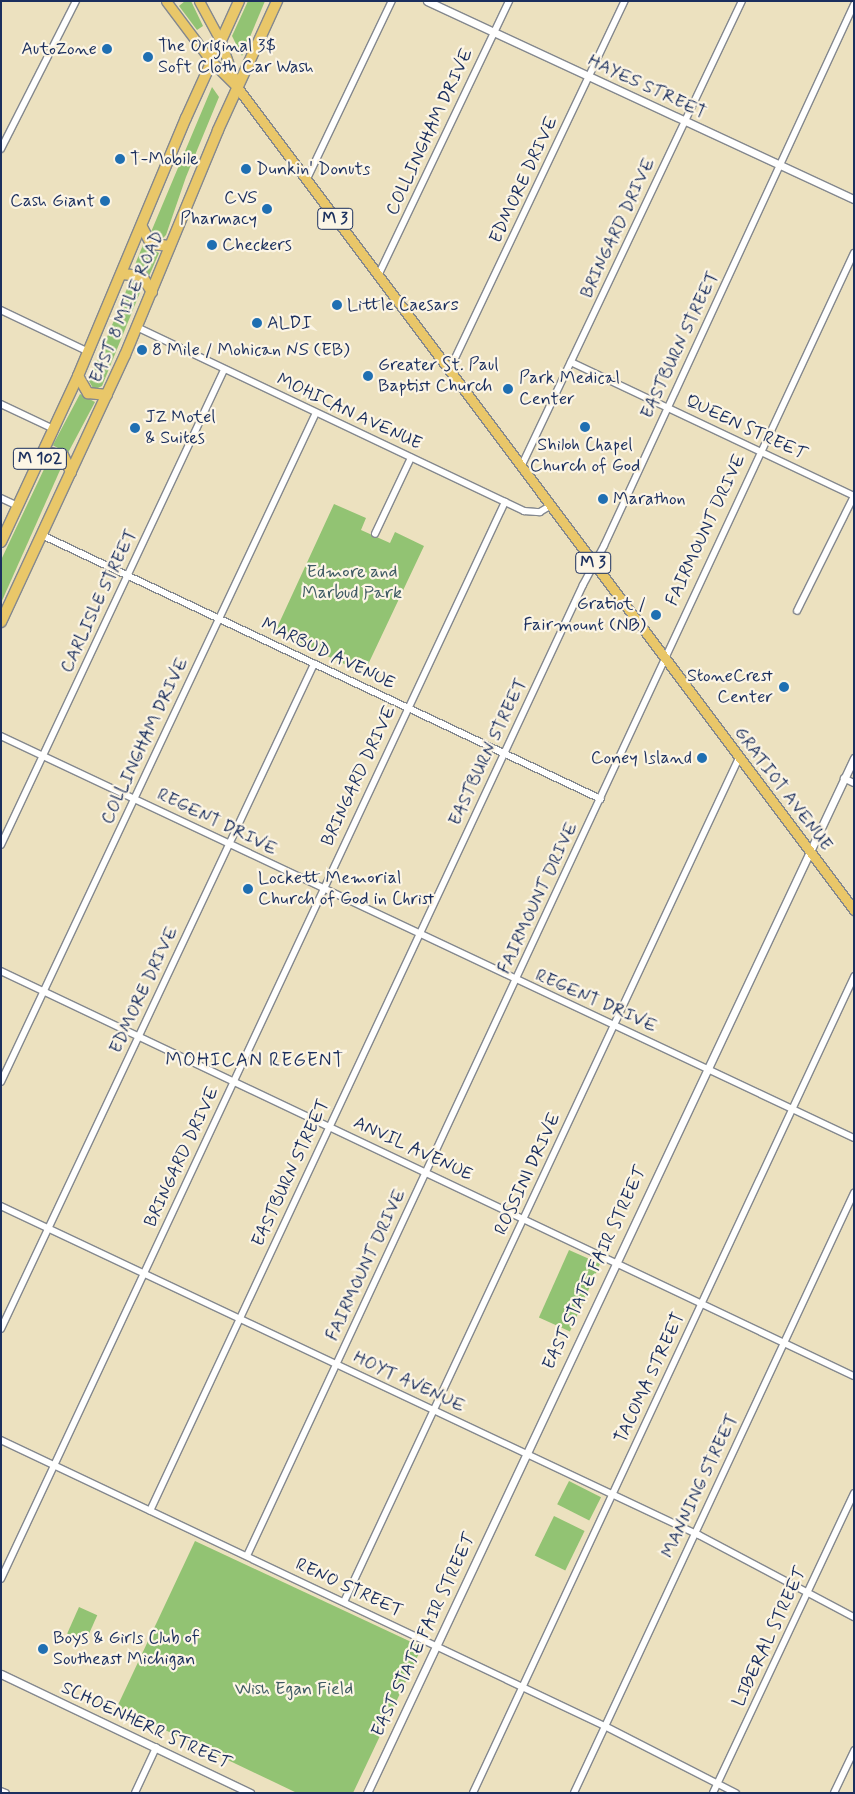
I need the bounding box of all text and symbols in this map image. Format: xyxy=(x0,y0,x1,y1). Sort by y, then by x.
place label: The Original 3$ Soft Cloth Car Wash xyxy=(158,36,317,78)
place label: AutoZone xyxy=(21,38,97,60)
marker: AutoZone xyxy=(101,43,113,55)
street label: COLLINGHAM DRIVE xyxy=(382,45,478,219)
street label: HAYES STREET xyxy=(584,50,710,124)
marker: The Original 3$ Soft Cloth Car Wash xyxy=(142,51,154,63)
street label: EDMORE DRIVE xyxy=(485,113,563,247)
place label: T-Mobile xyxy=(130,148,198,170)
marker: T-Mobile xyxy=(114,153,126,165)
street label: BRINGARD DRIVE xyxy=(576,154,660,302)
place label: Dunkin' Donuts xyxy=(256,158,370,180)
marker: Dunkin' Donuts xyxy=(240,163,252,175)
place label: CVS Pharmacy xyxy=(180,188,257,230)
place label: Cash Giant xyxy=(10,190,95,212)
marker: Cash Giant xyxy=(99,195,111,207)
marker: CVS Pharmacy xyxy=(261,203,273,215)
road number: M 3 xyxy=(316,205,354,232)
street label: EAST 8 MILE ROAD xyxy=(86,228,168,386)
place label: Checkers xyxy=(222,234,292,256)
marker: Checkers xyxy=(206,239,218,251)
street label: EASTBURN STREET xyxy=(636,267,724,423)
place label: Little Caesars xyxy=(347,294,464,316)
marker: Little Caesars xyxy=(331,299,343,311)
place label: ALDI xyxy=(267,312,312,334)
marker: ALDI xyxy=(251,317,263,329)
place label: 8 Mile / Mohican NS (EB) xyxy=(152,339,348,361)
marker: 8 Mile / Mohican NS (EB) xyxy=(136,344,148,356)
place label: Greater St. Paul Baptist Church xyxy=(378,355,498,398)
place label: Park Medical Center xyxy=(519,368,620,410)
street label: MOHICAN AVENUE xyxy=(273,369,425,455)
marker: Greater St. Paul Baptist Church xyxy=(362,370,374,382)
marker: Park Medical Center xyxy=(501,382,515,396)
street label: QUEEN STREET xyxy=(682,390,810,466)
place label: JZ Motel & Suites xyxy=(145,407,212,449)
marker: Shiloh Chapel Church of God xyxy=(579,421,591,433)
marker: JZ Motel & Suites xyxy=(129,422,141,434)
place label: Shiloh Chapel Church of God xyxy=(530,435,640,478)
road number: M 102 xyxy=(12,446,68,472)
street label: FAIRMOUNT DRIVE xyxy=(661,450,751,610)
place label: Marathon xyxy=(613,488,686,510)
marker: Marathon xyxy=(597,493,609,505)
street label: CARLISLE STREET xyxy=(56,525,142,677)
road number: M 3 xyxy=(574,550,612,576)
park label: Edmore and Marbud Park xyxy=(303,562,401,604)
place label: Gratiot / Fairmount (NB) xyxy=(523,594,646,636)
marker: Gratiot / Fairmount (NB) xyxy=(650,609,662,621)
street label: MARBUD AVENUE xyxy=(256,613,400,695)
street label: COLLINGHAM DRIVE xyxy=(97,654,193,828)
place label: StoneCrest Center xyxy=(687,666,773,709)
street label: EASTBURN STREET xyxy=(444,674,532,830)
marker: StoneCrest Center xyxy=(777,680,791,694)
street label: BRINGARD DRIVE xyxy=(317,702,401,850)
street label: GRATIOT AVENUE xyxy=(729,722,837,856)
place label: Coney Island xyxy=(588,747,692,769)
marker: Coney Island xyxy=(696,752,708,764)
street label: REGENT DRIVE xyxy=(153,784,281,860)
street label: FAIRMOUNT DRIVE xyxy=(493,818,583,978)
place label: Lockett Memorial Church of God in Christ xyxy=(258,868,439,911)
marker: Lockett Memorial Church of God in Christ xyxy=(242,883,254,895)
street label: EDMORE DRIVE xyxy=(105,923,183,1057)
street label: REGENT DRIVE xyxy=(532,964,660,1038)
district label: MOHICAN REGENT xyxy=(164,1050,346,1072)
street label: BRINGARD DRIVE xyxy=(140,1083,224,1231)
street label: EASTBURN STREET xyxy=(247,1095,335,1251)
street label: ROSSINI DRIVE xyxy=(490,1109,566,1239)
street label: ANVIL AVENUE xyxy=(349,1112,477,1186)
street label: EAST STATE FAIR STREET xyxy=(538,1162,652,1374)
street label: FAIRMOUNT DRIVE xyxy=(321,1185,411,1345)
street label: TACOMA STREET xyxy=(610,1309,690,1447)
street label: HOYT AVENUE xyxy=(350,1347,468,1417)
street label: MANNING STREET xyxy=(657,1410,743,1562)
street label: EAST STATE FAIR STREET xyxy=(367,1529,481,1741)
street label: RENO STREET xyxy=(291,1553,407,1623)
street label: LIBERAL STREET xyxy=(728,1563,812,1711)
place label: Boys & Girls Club of Southeast Michigan xyxy=(53,1628,204,1670)
marker: Boys & Girls Club of Southeast Michigan xyxy=(37,1643,49,1655)
street label: SCHOENHERR STREET xyxy=(57,1677,235,1775)
park label: Wish Egan Field xyxy=(235,1678,353,1700)

